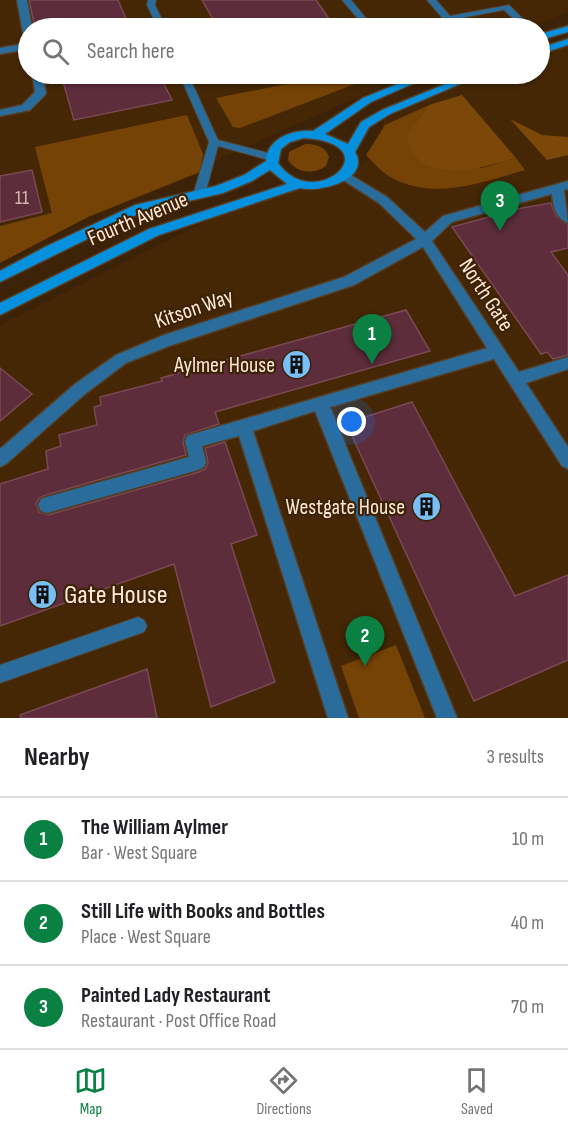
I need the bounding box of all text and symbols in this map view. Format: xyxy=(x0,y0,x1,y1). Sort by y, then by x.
search box xyxy=(18,18,550,84)
icon: search xyxy=(39,35,72,68)
text: Search here xyxy=(87,38,174,65)
pin: 3 xyxy=(480,182,520,231)
house number: 11 xyxy=(15,186,29,210)
street label: Fourth Avenue xyxy=(84,186,192,252)
street label: North Gate xyxy=(453,254,519,336)
street label: Kitson Way xyxy=(151,283,237,335)
pin: 1 xyxy=(352,314,392,364)
building icon: Aylmer House xyxy=(280,349,312,381)
place label: Aylmer House xyxy=(173,352,275,379)
your location xyxy=(337,407,366,436)
building icon: Westgate House xyxy=(410,491,442,523)
place label: Westgate House xyxy=(286,494,405,521)
building icon: Gate House xyxy=(27,579,59,611)
place label: Gate House xyxy=(64,579,168,611)
pin: 2 xyxy=(346,616,385,666)
text: Nearby xyxy=(24,742,90,773)
text: 3 results xyxy=(487,745,544,769)
text: The William Aylmer xyxy=(81,814,228,841)
text: 1 xyxy=(40,827,47,851)
text: 10 m xyxy=(512,827,544,851)
text: Bar · West Square xyxy=(81,841,197,865)
text: Still Life with Books and Bottles xyxy=(81,898,325,925)
text: 2 xyxy=(39,911,48,935)
text: 40 m xyxy=(511,911,544,935)
text: Place · West Square xyxy=(81,925,211,949)
text: Painted Lady Restaurant xyxy=(81,982,271,1009)
text: 3 xyxy=(39,995,48,1019)
text: 70 m xyxy=(511,995,544,1019)
text: Restaurant · Post Office Road xyxy=(81,1009,276,1033)
tab: Map xyxy=(74,1064,107,1119)
tab: Directions xyxy=(256,1064,311,1119)
tab: Saved xyxy=(460,1064,493,1119)

